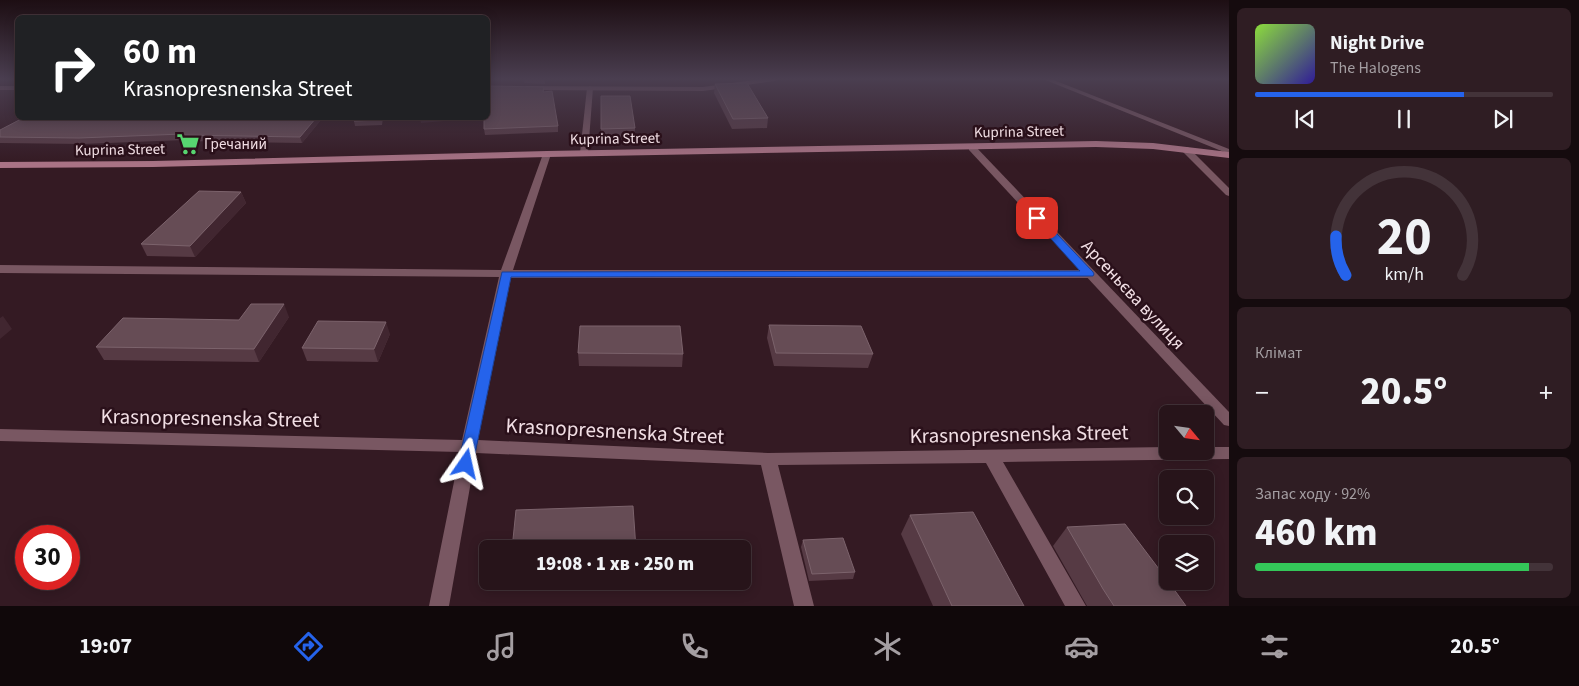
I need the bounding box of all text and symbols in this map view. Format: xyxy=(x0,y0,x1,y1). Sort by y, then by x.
text: 60 m xyxy=(123,27,197,77)
text: Night Drive xyxy=(1330,30,1424,57)
icon: right xyxy=(40,35,105,100)
text: The Halogens xyxy=(1330,57,1421,79)
text: Krasnopresnenska Street xyxy=(123,73,352,105)
icon: previous xyxy=(1291,105,1319,133)
icon: pause xyxy=(1390,105,1418,133)
icon: next xyxy=(1489,105,1517,133)
street label: Kuprina Street xyxy=(974,121,1064,143)
street label: Kuprina Street xyxy=(570,128,660,150)
supermarket icon: Гречаний xyxy=(175,131,201,157)
place label: Гречаний xyxy=(204,134,267,155)
street label: Kuprina Street xyxy=(75,139,165,161)
pin xyxy=(1016,197,1058,239)
text: 20 xyxy=(1377,201,1431,275)
icon: arrive xyxy=(1023,204,1051,232)
street label: Арсеньєва вулиця xyxy=(1075,235,1191,355)
text: km/h xyxy=(1384,262,1424,287)
text: Клімат xyxy=(1255,342,1302,364)
text: 20.5° xyxy=(1361,365,1447,419)
text: − xyxy=(1255,373,1269,413)
text: + xyxy=(1539,373,1553,413)
street label: Krasnopresnenska Street xyxy=(100,401,320,435)
north arrow xyxy=(1159,405,1214,460)
map controls xyxy=(1159,405,1214,590)
street label: Krasnopresnenska Street xyxy=(505,410,725,452)
street label: Krasnopresnenska Street xyxy=(909,417,1129,451)
position arrow xyxy=(439,437,491,489)
button: search xyxy=(1159,470,1214,525)
text: Запас ходу · 92% xyxy=(1255,483,1370,505)
text: 460 km xyxy=(1255,506,1377,560)
speed limit sign: 30 xyxy=(15,525,80,590)
button: layers xyxy=(1159,535,1214,590)
text: 19:08 · 1 хв · 250 m xyxy=(536,551,694,578)
icon: directions xyxy=(291,629,326,664)
icon: music xyxy=(484,629,519,664)
icon: phone xyxy=(677,629,712,664)
icon: climate xyxy=(870,629,905,664)
icon: car xyxy=(1064,629,1099,664)
icon: filters xyxy=(1257,629,1292,664)
text: 19:07 xyxy=(79,630,132,662)
text: 20.5° xyxy=(1450,630,1500,662)

